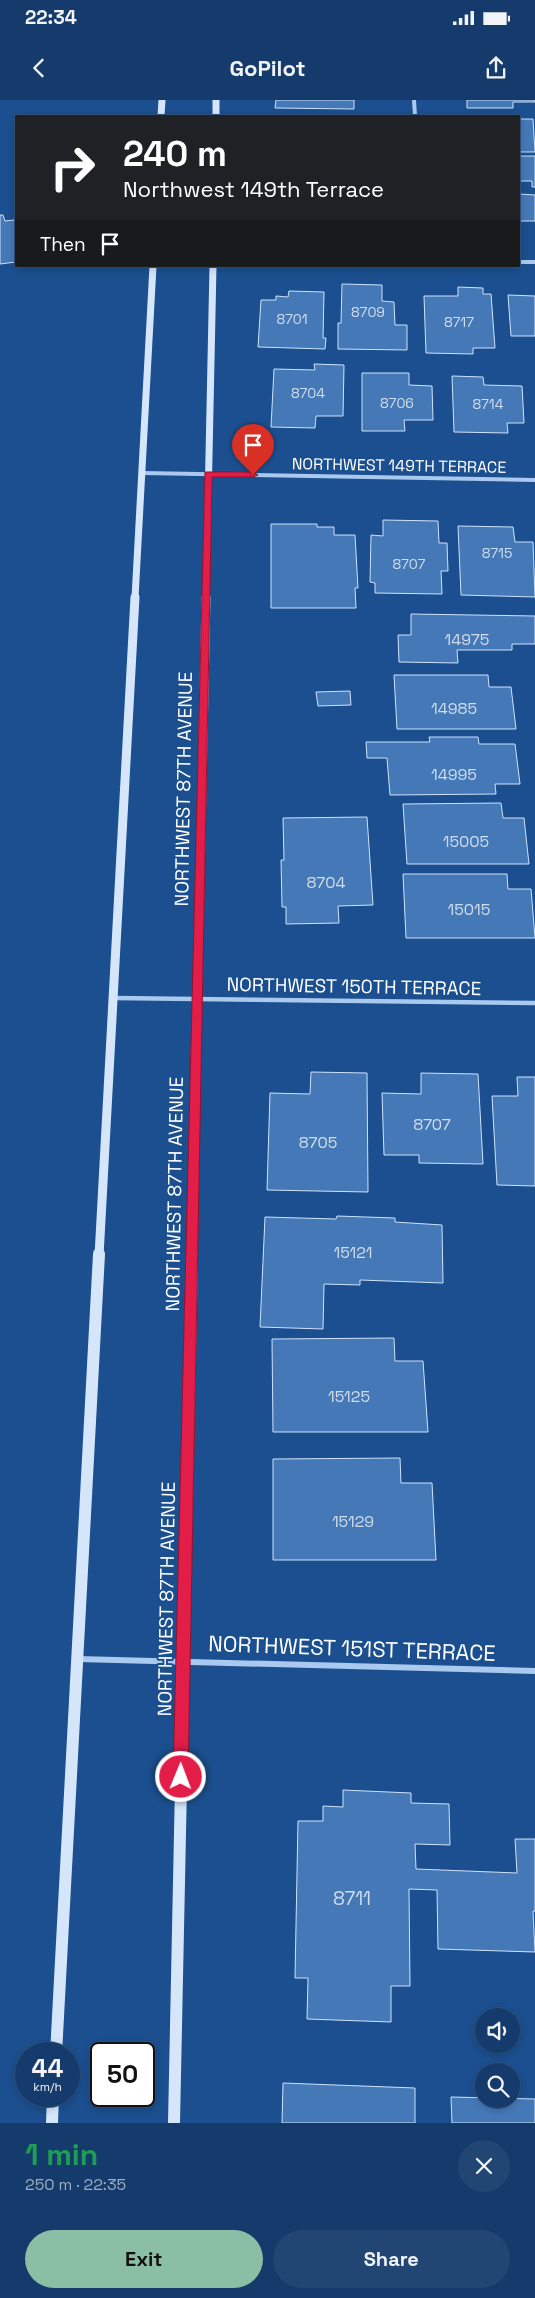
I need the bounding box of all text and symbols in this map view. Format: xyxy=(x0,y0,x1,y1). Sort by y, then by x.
text: 22:34 xyxy=(25,5,77,30)
icon: back xyxy=(25,54,53,82)
text: GoPilot xyxy=(229,54,306,82)
icon: share xyxy=(482,54,510,82)
text: 240 m xyxy=(123,132,227,176)
icon: right xyxy=(40,135,105,200)
text: Northwest 149th Terrace xyxy=(123,175,384,203)
icon: arrive xyxy=(96,230,124,258)
text: Then xyxy=(40,232,86,257)
house number: 8709 xyxy=(351,303,385,321)
house number: 8701 xyxy=(276,310,308,328)
house number: 8717 xyxy=(444,313,474,331)
house number: 8704 xyxy=(291,384,325,402)
house number: 8706 xyxy=(380,394,414,412)
house number: 8714 xyxy=(473,395,504,413)
pin xyxy=(232,424,274,475)
icon: arrive xyxy=(239,431,267,459)
street label: NORTHWEST 149TH TERRACE xyxy=(292,453,506,478)
house number: 8715 xyxy=(482,544,512,562)
house number: 8707 xyxy=(393,555,426,573)
house number: 14975 xyxy=(445,629,489,650)
street label: NORTHWEST 87TH AVENUE xyxy=(169,671,198,907)
house number: 14985 xyxy=(431,698,477,719)
house number: 14995 xyxy=(431,764,477,785)
house number: 15005 xyxy=(443,831,489,852)
house number: 8704 xyxy=(307,872,345,893)
house number: 15015 xyxy=(448,899,490,920)
street label: NORTHWEST 150TH TERRACE xyxy=(226,972,482,1001)
street label: NORTHWEST 87TH AVENUE xyxy=(160,1076,189,1312)
house number: 8707 xyxy=(413,1114,451,1135)
house number: 8705 xyxy=(299,1132,337,1153)
house number: 15121 xyxy=(333,1242,373,1263)
house number: 15125 xyxy=(328,1386,370,1407)
street label: NORTHWEST 87TH AVENUE xyxy=(152,1481,181,1717)
house number: 15129 xyxy=(332,1511,374,1532)
street label: NORTHWEST 151ST TERRACE xyxy=(208,1629,496,1667)
position arrow xyxy=(154,1750,206,1802)
house number: 8711 xyxy=(333,1886,371,1911)
map controls xyxy=(475,2008,520,2108)
button: sound xyxy=(475,2008,520,2053)
speed limit sign: 50 xyxy=(90,2042,155,2107)
text: 44 xyxy=(32,2052,63,2084)
button: search xyxy=(475,2063,520,2108)
text: km/h xyxy=(33,2079,62,2095)
text: 1 min xyxy=(25,2135,98,2174)
button: close xyxy=(458,2140,510,2192)
text: 250 m · 22:35 xyxy=(25,2174,126,2195)
button: Exit xyxy=(25,2230,263,2288)
button: Share xyxy=(273,2230,510,2288)

